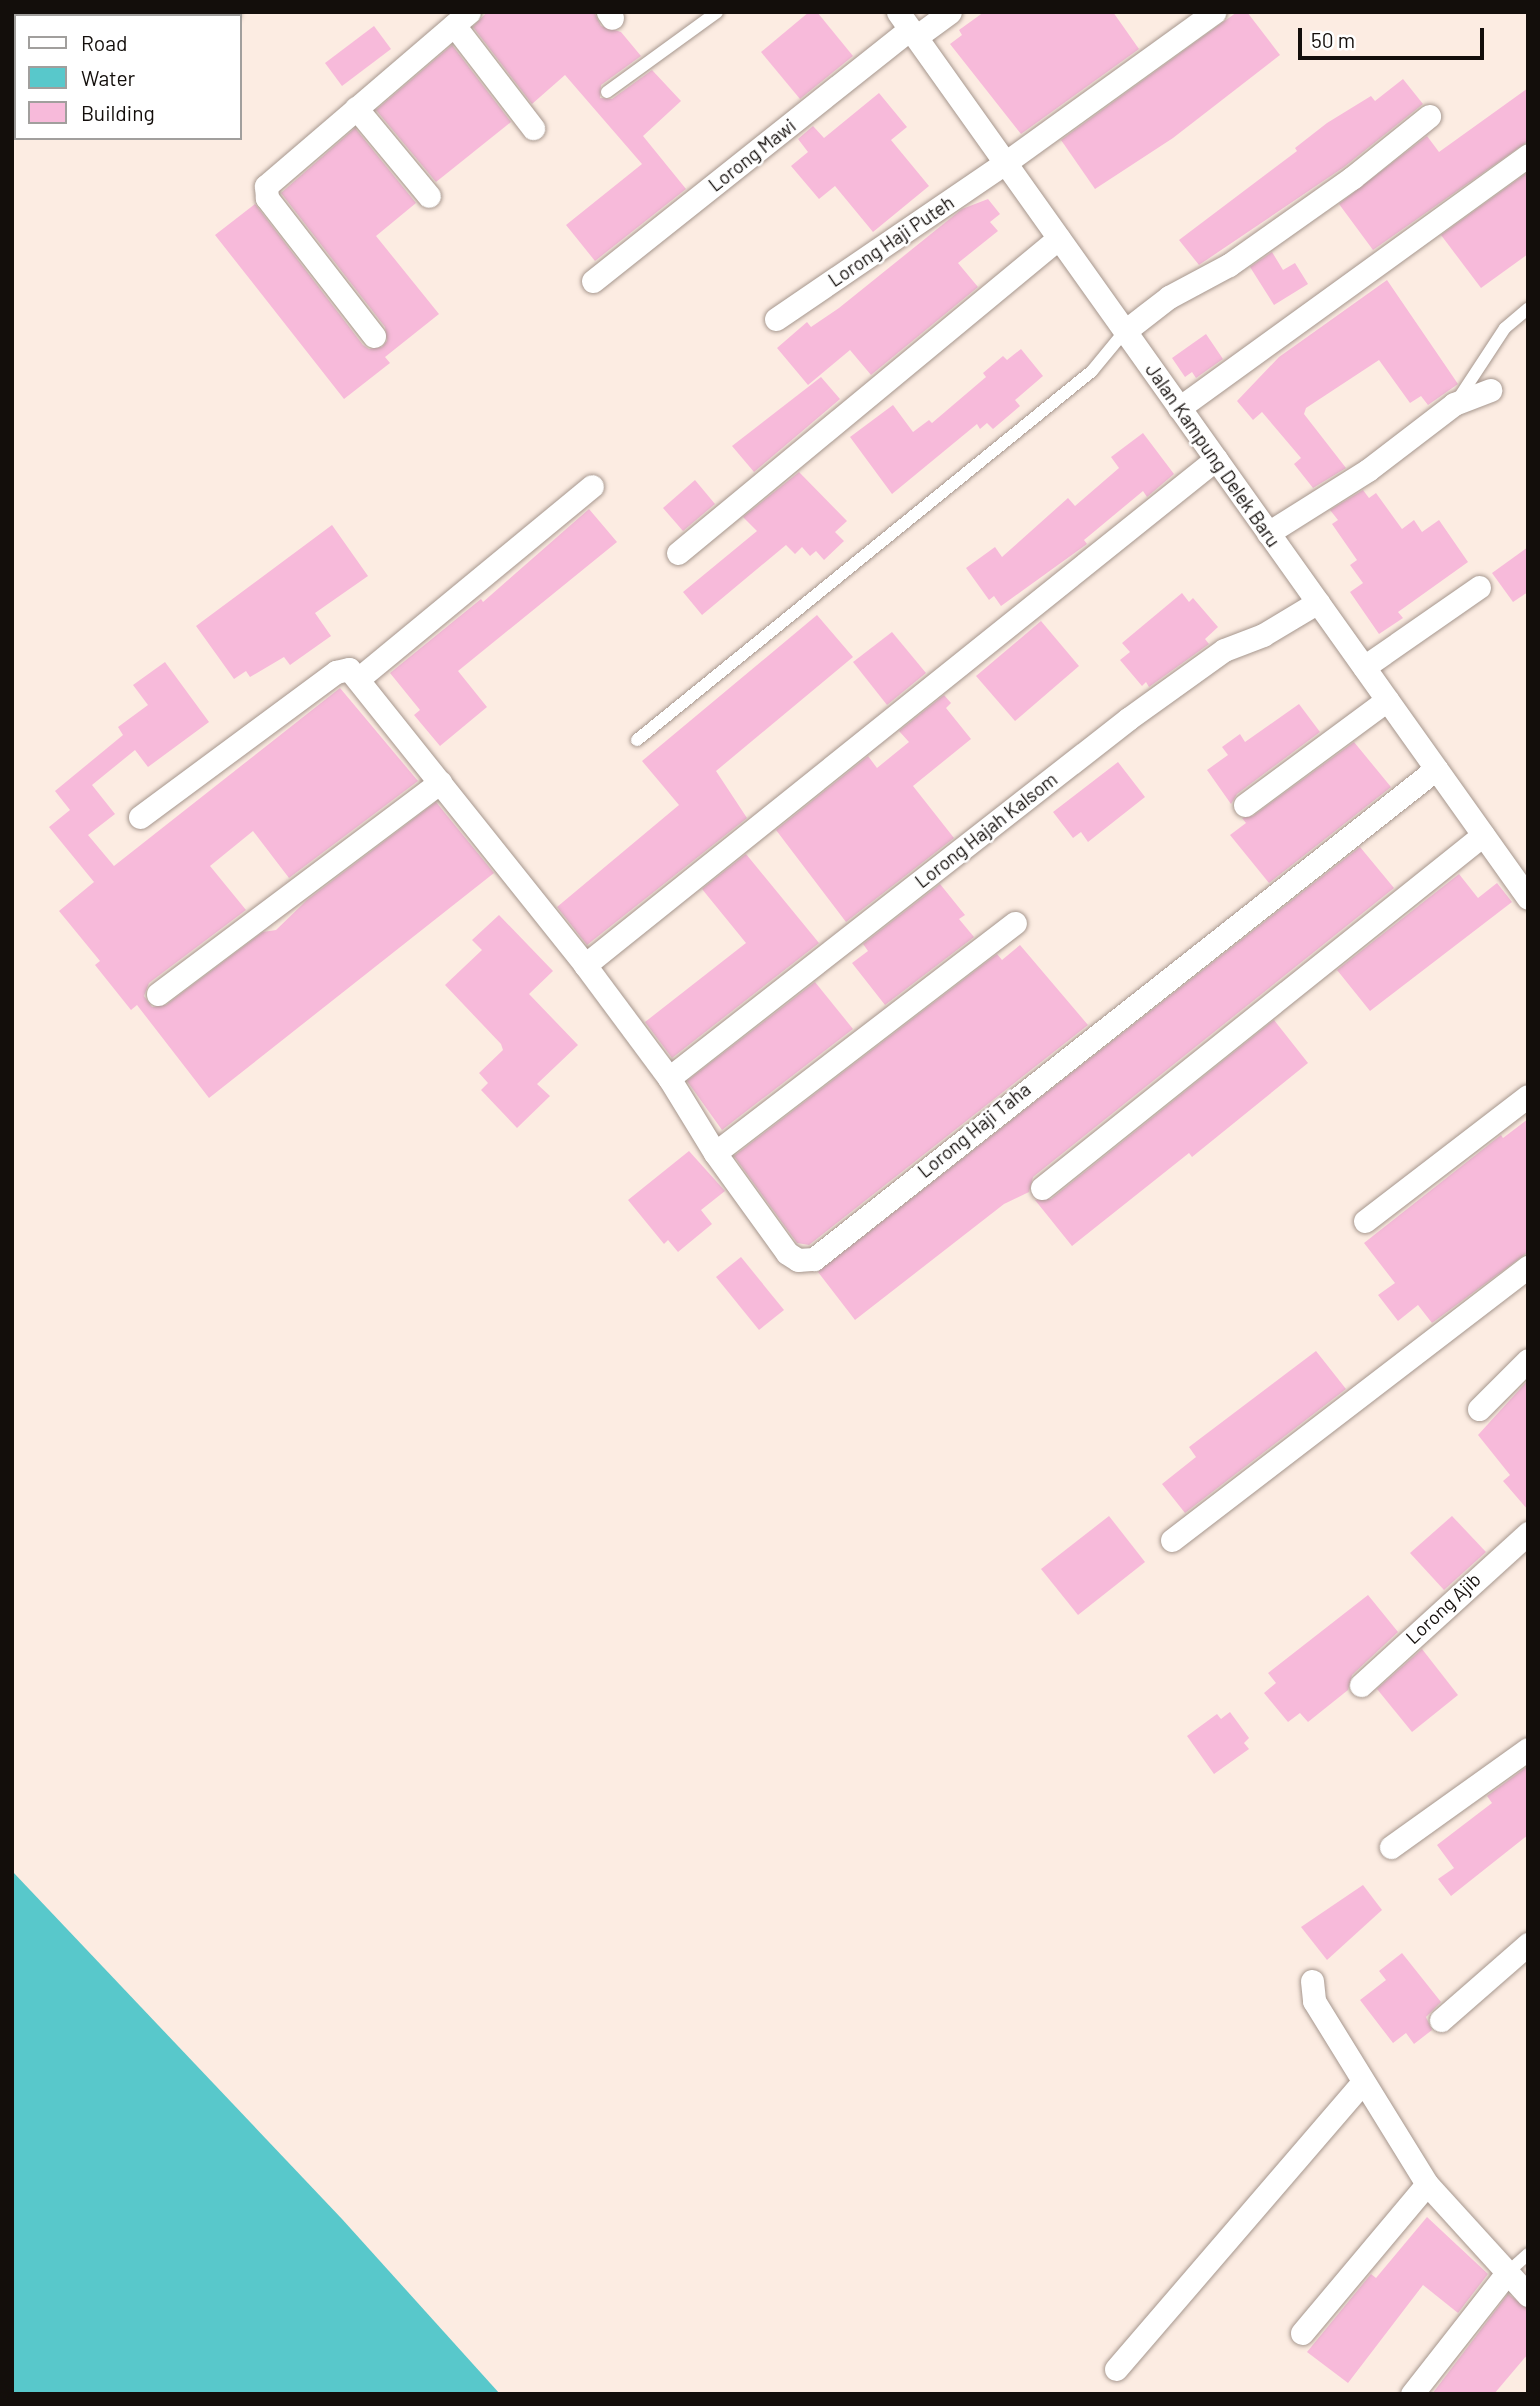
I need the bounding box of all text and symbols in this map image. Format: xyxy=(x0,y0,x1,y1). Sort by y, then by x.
legend xyxy=(14,14,242,140)
scale bar xyxy=(1302,14,1488,58)
text: 50 m xyxy=(1311,27,1355,52)
text: Road xyxy=(81,30,127,55)
text: Water xyxy=(81,65,135,90)
text: Building xyxy=(81,100,155,125)
street label: Lorong Mawi xyxy=(704,114,800,196)
street label: Lorong Haji Puteh xyxy=(824,191,958,291)
street label: Jalan Kampung Delek Baru xyxy=(1141,359,1285,551)
street label: Lorong Hajah Kalsom xyxy=(910,767,1062,893)
street label: Lorong Haji Taha xyxy=(913,1078,1035,1182)
street label: Lorong Ajib xyxy=(1401,1568,1485,1648)

